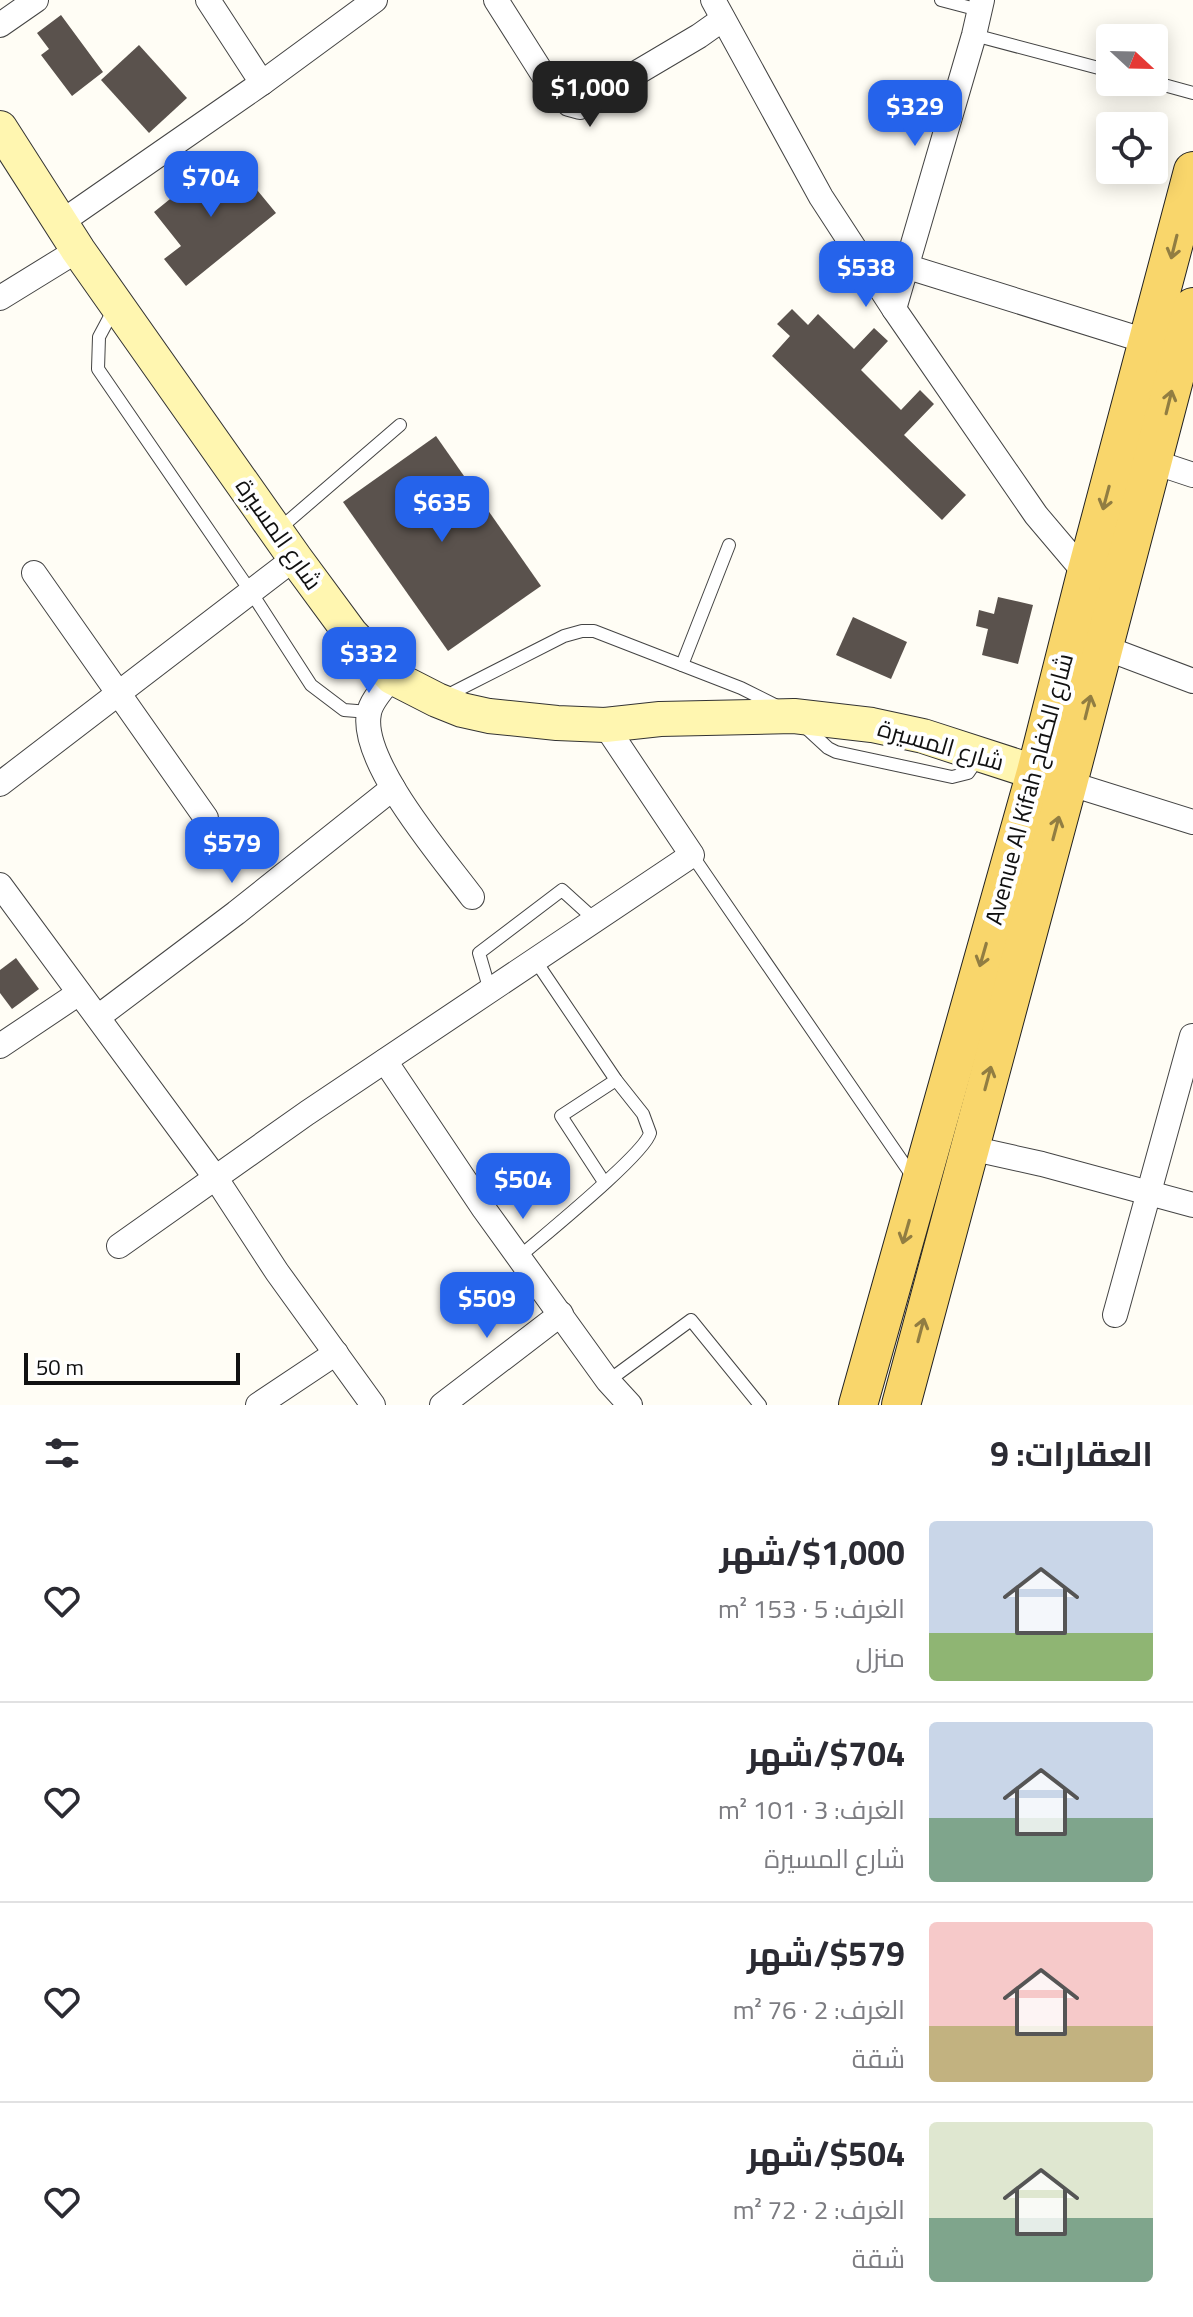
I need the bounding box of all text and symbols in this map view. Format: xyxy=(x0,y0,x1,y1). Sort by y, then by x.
north arrow xyxy=(1096,24,1168,96)
map controls xyxy=(1096,24,1168,184)
pin: $1,000 xyxy=(525,61,655,129)
text: $1,000 xyxy=(551,62,629,111)
pin: $329 xyxy=(868,80,962,148)
text: $329 xyxy=(886,81,944,130)
button: locate xyxy=(1096,112,1168,184)
pin: $704 xyxy=(164,151,258,219)
text: $704 xyxy=(182,152,240,201)
one-way arrow xyxy=(1165,233,1180,259)
pin: $538 xyxy=(819,241,913,309)
text: $538 xyxy=(837,242,895,291)
one-way arrow xyxy=(1162,389,1177,415)
street label: شارع المسيرة xyxy=(223,468,335,600)
pin: $635 xyxy=(395,476,489,544)
text: $635 xyxy=(413,477,471,526)
one-way arrow xyxy=(1098,484,1113,510)
pin: $332 xyxy=(322,627,416,695)
text: $332 xyxy=(340,628,398,677)
street label: Avenue Al Kifah شارع الكفاح xyxy=(971,648,1087,930)
one-way arrow xyxy=(1081,695,1096,721)
street label: شارع المسيرة xyxy=(872,705,1010,785)
one-way arrow xyxy=(1049,815,1064,841)
pin: $579 xyxy=(185,817,279,885)
text: $579 xyxy=(203,818,261,867)
one-way arrow xyxy=(975,941,990,967)
one-way arrow xyxy=(981,1066,996,1092)
pin: $504 xyxy=(476,1153,570,1221)
text: $504 xyxy=(494,1154,552,1203)
one-way arrow xyxy=(898,1219,913,1245)
pin: $509 xyxy=(440,1272,534,1340)
text: $509 xyxy=(458,1273,516,1322)
one-way arrow xyxy=(914,1317,929,1343)
text: 50 m xyxy=(36,1346,84,1388)
scale bar xyxy=(24,1349,240,1385)
text: العقارات: 9 xyxy=(990,1422,1153,1485)
icon: filters xyxy=(40,1431,84,1475)
text: $1,000/شهر xyxy=(720,1521,905,1584)
icon: home xyxy=(993,1553,1089,1649)
icon: heart xyxy=(40,1579,84,1623)
text: الغرف: 5 · 153 m² xyxy=(718,1584,905,1633)
text: منزل xyxy=(856,1633,905,1682)
text: $704/شهر xyxy=(747,1722,905,1785)
icon: home xyxy=(993,1754,1089,1850)
icon: heart xyxy=(40,1780,84,1824)
text: الغرف: 3 · 101 m² xyxy=(718,1785,905,1834)
text: شارع المسيرة xyxy=(764,1834,905,1883)
text: $579/شهر xyxy=(747,1922,905,1985)
icon: home xyxy=(993,1954,1089,2050)
icon: heart xyxy=(40,1980,84,2024)
text: الغرف: 2 · 76 m² xyxy=(733,1985,905,2034)
text: شقة xyxy=(852,2034,905,2083)
text: $504/شهر xyxy=(747,2122,905,2185)
icon: home xyxy=(993,2154,1089,2250)
icon: heart xyxy=(40,2180,84,2224)
text: الغرف: 2 · 72 m² xyxy=(733,2185,905,2234)
text: شقة xyxy=(852,2234,905,2283)

